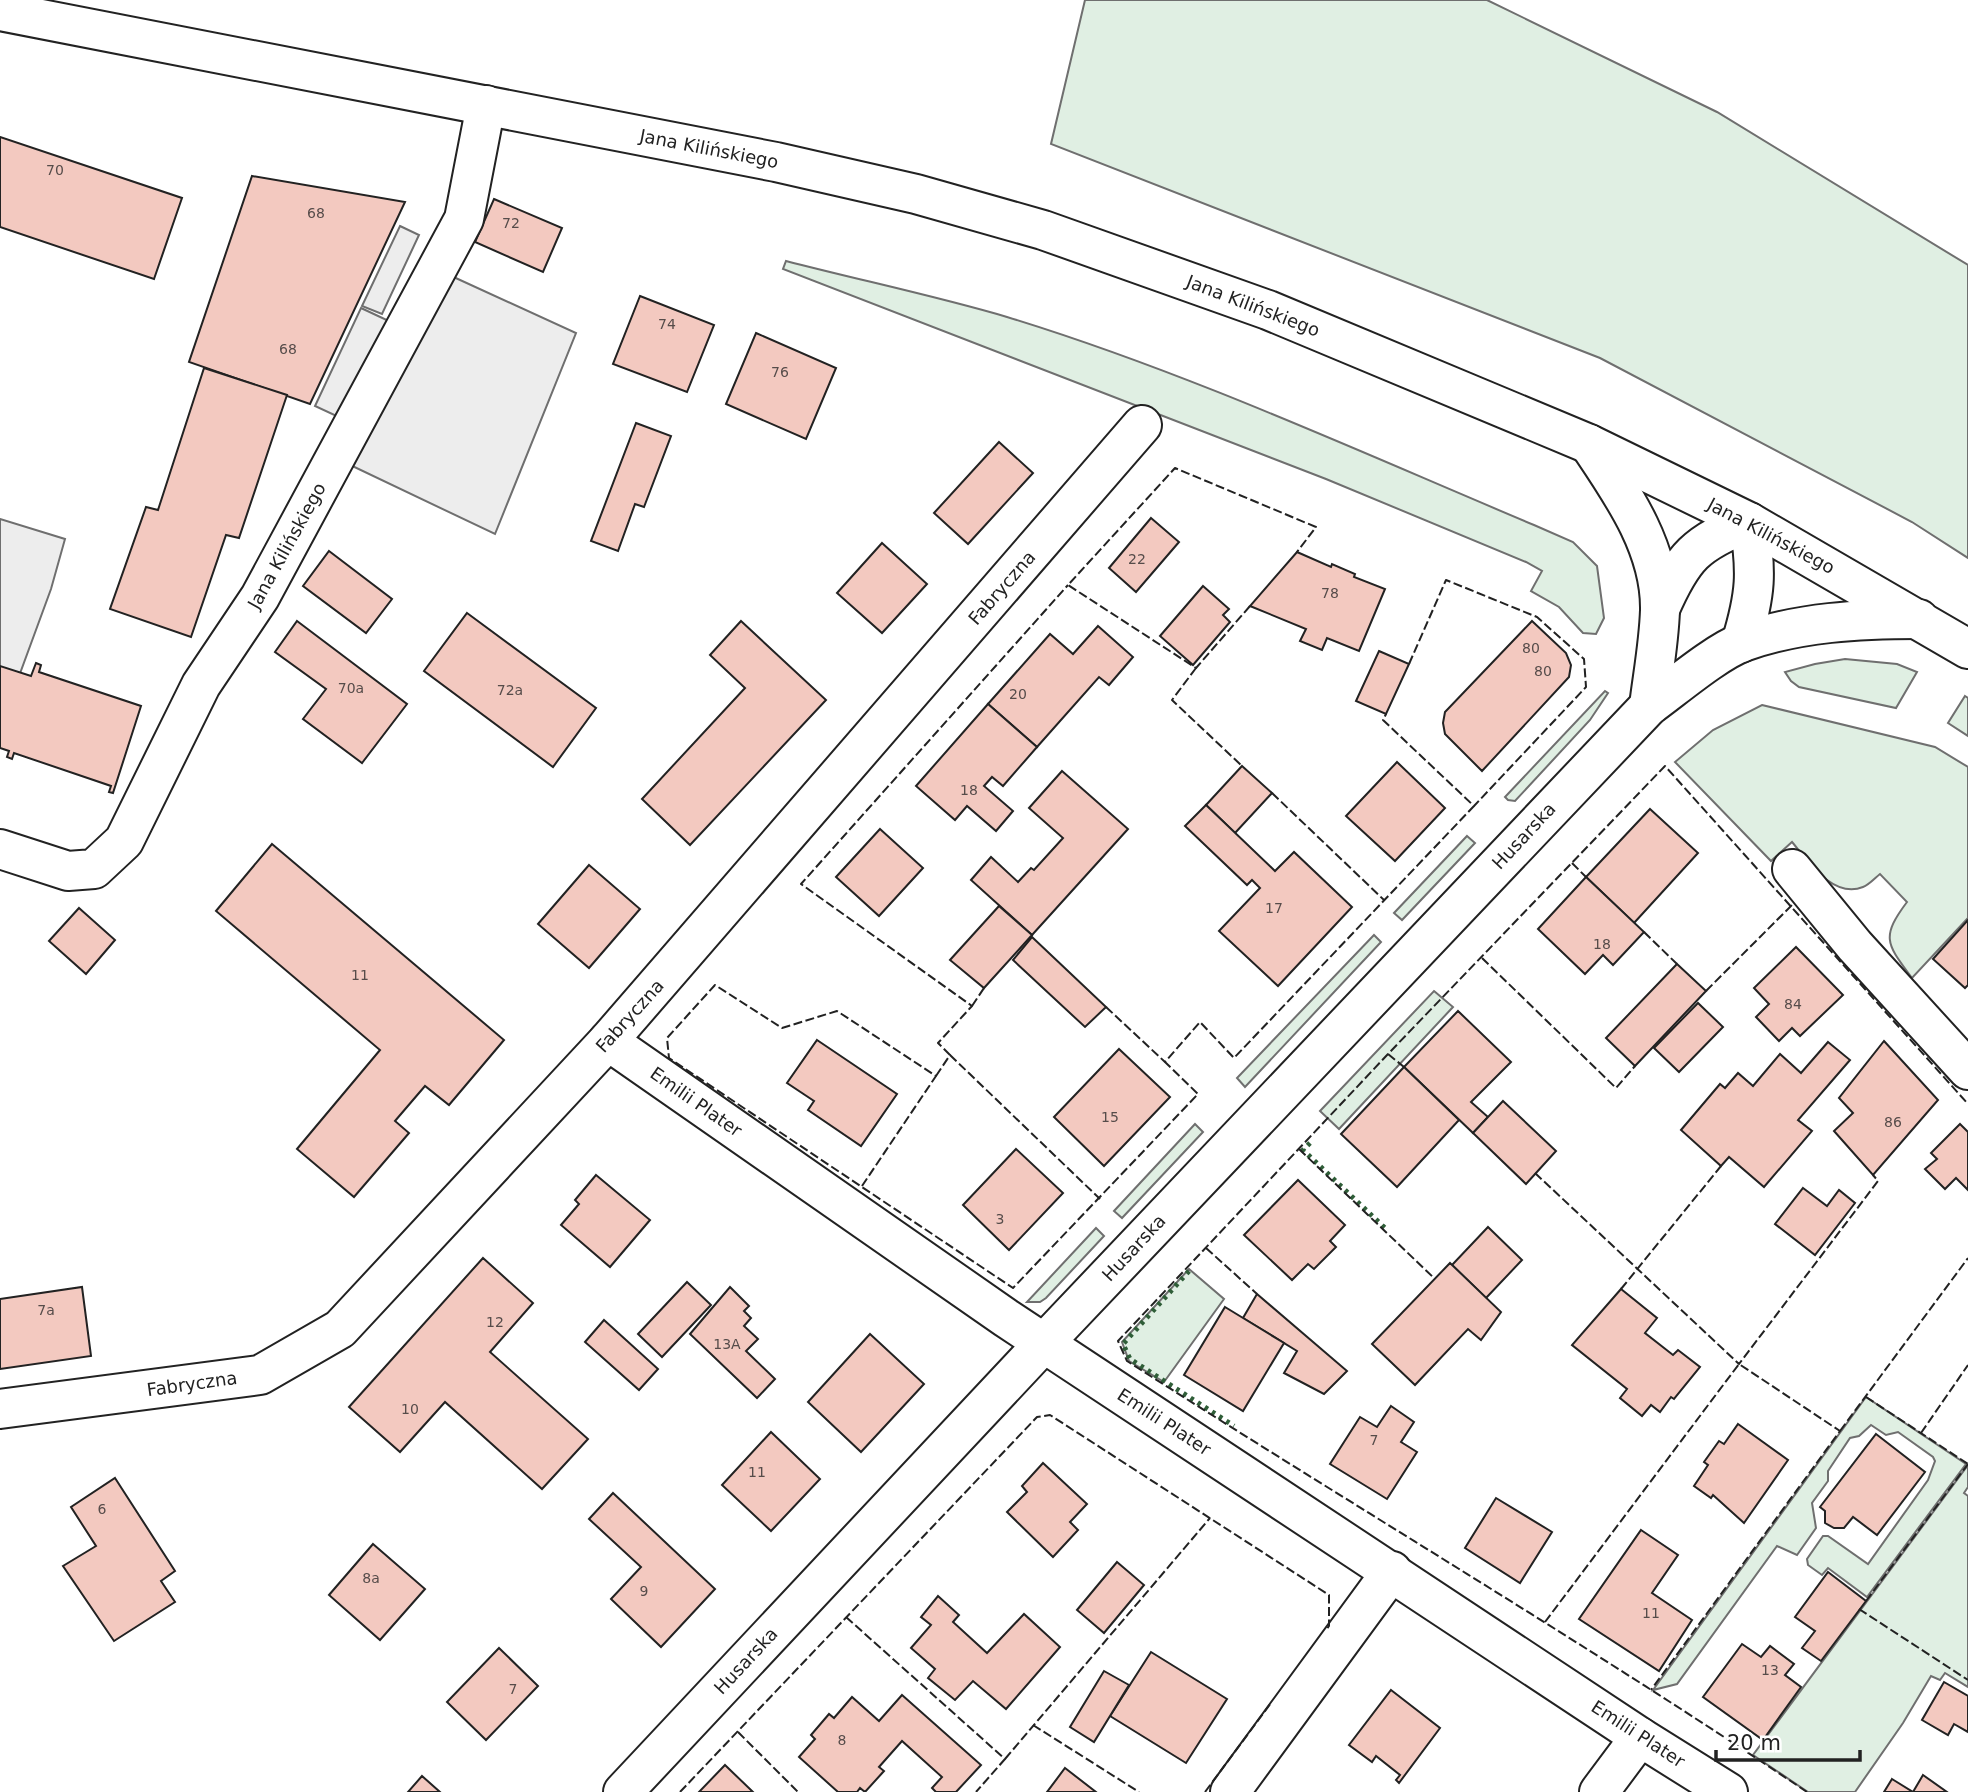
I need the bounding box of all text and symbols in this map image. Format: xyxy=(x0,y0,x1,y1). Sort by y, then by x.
street label: Jana Kilińskiego xyxy=(637,125,780,172)
house number: 70 xyxy=(46,162,64,178)
house number: 68 xyxy=(307,205,325,221)
house number: 72 xyxy=(502,215,520,231)
street label: Jana Kilińskiego xyxy=(1183,270,1323,341)
house number: 74 xyxy=(658,316,676,332)
house number: 68 xyxy=(279,341,297,357)
house number: 76 xyxy=(771,364,789,380)
street label: Jana Kilińskiego xyxy=(243,479,330,613)
street label: Jana Kilińskiego xyxy=(1703,493,1838,578)
street label: Fabryczna xyxy=(964,546,1039,629)
house number: 22 xyxy=(1128,551,1146,567)
house number: 78 xyxy=(1321,585,1339,601)
house number: 80 xyxy=(1522,640,1540,656)
house number: 80 xyxy=(1534,663,1552,679)
house number: 70a xyxy=(338,680,364,696)
house number: 72a xyxy=(497,682,523,698)
house number: 20 xyxy=(1009,686,1027,702)
house number: 18 xyxy=(960,782,978,798)
street label: Husarska xyxy=(1488,798,1560,873)
house number: 17 xyxy=(1265,900,1283,916)
house number: 18 xyxy=(1593,936,1611,952)
house number: 11 xyxy=(351,967,369,983)
street label: Fabryczna xyxy=(591,975,668,1057)
house number: 84 xyxy=(1784,996,1802,1012)
street label: Emilii Plater xyxy=(646,1062,747,1141)
house number: 15 xyxy=(1101,1109,1119,1125)
house number: 86 xyxy=(1884,1114,1902,1130)
street label: Husarska xyxy=(1098,1210,1170,1285)
house number: 3 xyxy=(996,1211,1004,1227)
house number: 7a xyxy=(37,1302,55,1318)
house number: 12 xyxy=(486,1314,504,1330)
house number: 13A xyxy=(713,1336,741,1352)
street label: Fabryczna xyxy=(145,1367,238,1400)
street label: Emilii Plater xyxy=(1114,1384,1215,1460)
house number: 10 xyxy=(401,1401,419,1417)
house number: 7 xyxy=(1370,1432,1378,1448)
house number: 11 xyxy=(748,1464,766,1480)
house number: 6 xyxy=(98,1501,107,1517)
house number: 8a xyxy=(362,1570,380,1586)
house number: 9 xyxy=(640,1583,648,1599)
house number: 11 xyxy=(1642,1605,1660,1621)
street label: Husarska xyxy=(710,1623,782,1698)
house number: 13 xyxy=(1761,1662,1779,1678)
house number: 7 xyxy=(509,1681,517,1697)
street label: Emilii Plater xyxy=(1588,1696,1689,1772)
scale bar xyxy=(1716,1718,1860,1762)
text: 20 m xyxy=(1727,1731,1781,1755)
house number: 8 xyxy=(838,1732,846,1748)

